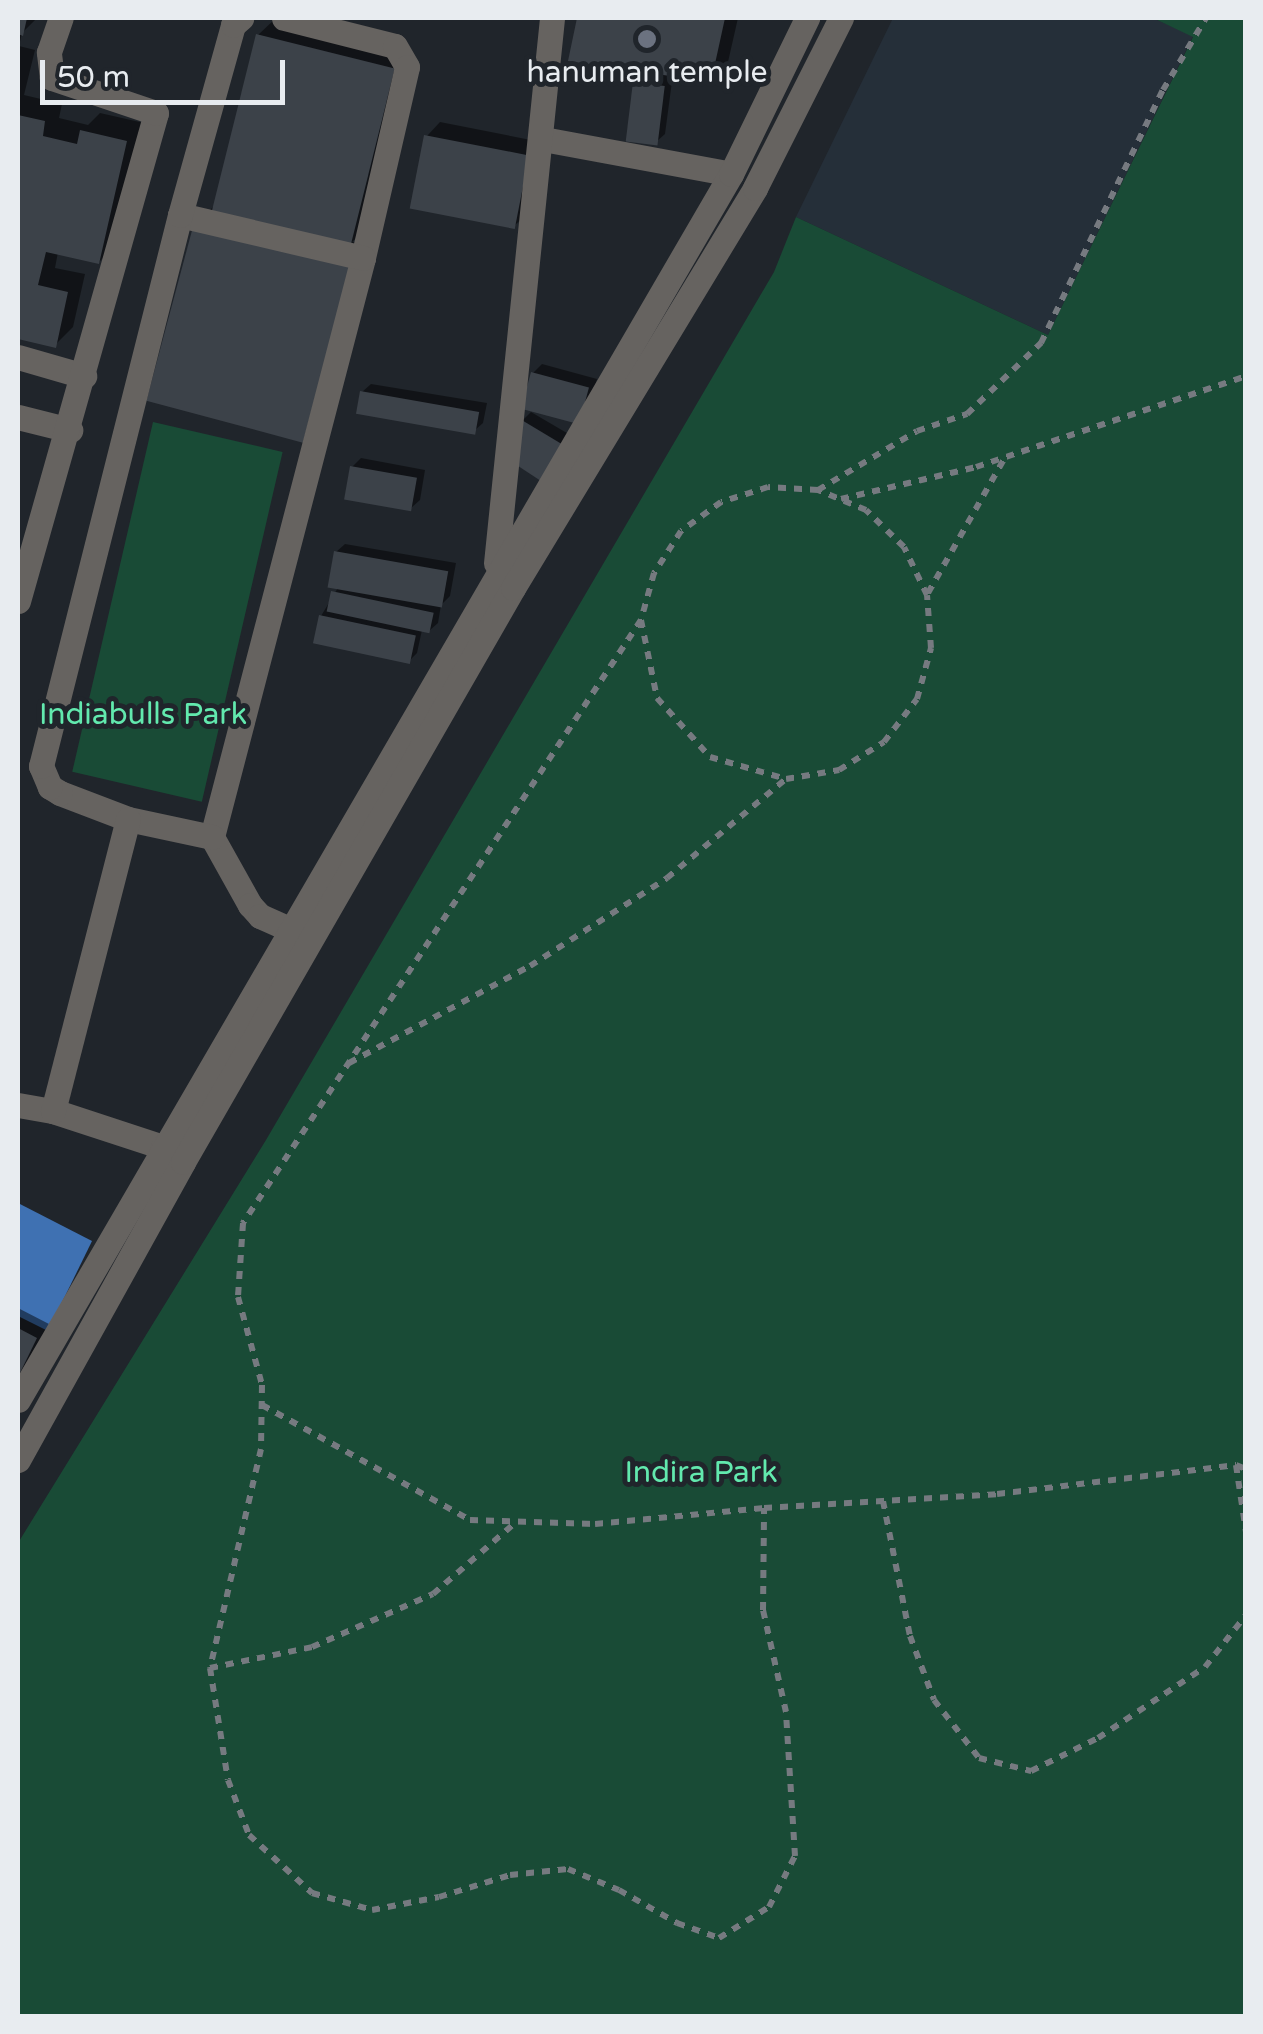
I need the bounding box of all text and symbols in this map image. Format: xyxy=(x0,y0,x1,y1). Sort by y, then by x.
marker: hanuman temple xyxy=(636,28,658,50)
scale bar xyxy=(45,40,290,102)
place label: hanuman temple xyxy=(526,55,768,91)
text: 50 m xyxy=(57,59,130,96)
park label: Indiabulls Park xyxy=(39,697,247,733)
park label: Indira Park xyxy=(624,1455,778,1491)

